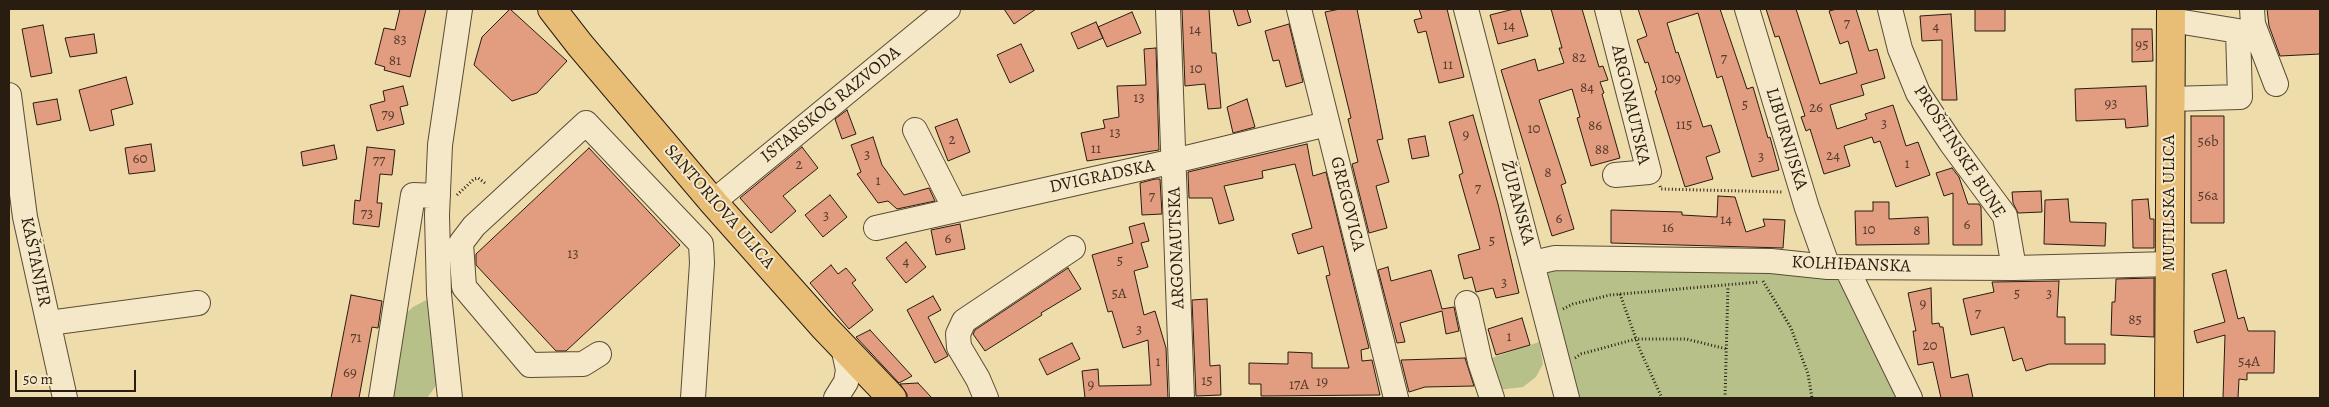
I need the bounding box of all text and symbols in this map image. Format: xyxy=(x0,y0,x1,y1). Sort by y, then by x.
house number: 7 xyxy=(1844,15,1850,33)
house number: 14 xyxy=(1503,17,1515,35)
house number: 4 xyxy=(1933,18,1939,36)
house number: 14 xyxy=(1189,21,1201,39)
house number: 83 xyxy=(393,31,407,49)
house number: 95 xyxy=(2135,36,2149,54)
street label: ISTARSKOG RAZVODA xyxy=(757,42,905,168)
street label: ARGONAUTSKA xyxy=(1606,43,1654,167)
house number: 82 xyxy=(1572,49,1586,67)
house number: 7 xyxy=(1721,50,1727,68)
house number: 81 xyxy=(389,52,401,70)
house number: 11 xyxy=(1443,56,1453,74)
house number: 10 xyxy=(1189,60,1203,78)
house number: 109 xyxy=(1661,70,1681,88)
house number: 84 xyxy=(1580,79,1594,97)
street label: PROŠTINSKE BUNE xyxy=(1908,82,2010,222)
street label: LIBURNIJSKA xyxy=(1760,85,1812,193)
house number: 13 xyxy=(1133,89,1145,107)
house number: 93 xyxy=(2104,95,2118,113)
house number: 5 xyxy=(1742,96,1748,114)
house number: 26 xyxy=(1809,99,1823,117)
house number: 79 xyxy=(381,106,395,124)
house number: 3 xyxy=(1881,115,1887,133)
house number: 115 xyxy=(1676,116,1692,134)
house number: 86 xyxy=(1588,117,1602,135)
house number: 10 xyxy=(1527,120,1541,138)
house number: 13 xyxy=(1109,124,1121,142)
house number: 9 xyxy=(1463,126,1469,144)
house number: 2 xyxy=(948,131,956,149)
house number: 56b xyxy=(2198,133,2218,151)
street label: MUTILSKA ULICA xyxy=(2159,135,2181,271)
street label: SANTORIOVA ULICA xyxy=(659,140,779,274)
house number: 11 xyxy=(1091,140,1101,158)
house number: 88 xyxy=(1595,141,1609,159)
house number: 3 xyxy=(864,146,870,164)
house number: 24 xyxy=(1826,147,1840,165)
house number: 3 xyxy=(1758,148,1764,166)
house number: 60 xyxy=(133,150,147,168)
house number: 77 xyxy=(373,152,385,170)
street label: DVIGRADSKA xyxy=(1048,155,1156,199)
street label: GREGOVICA xyxy=(1325,155,1369,253)
house number: 1 xyxy=(1904,155,1910,173)
house number: 2 xyxy=(795,156,803,174)
street label: ŽUPANSKA xyxy=(1495,158,1539,248)
house number: 8 xyxy=(1544,164,1552,182)
house number: 1 xyxy=(875,172,881,190)
house number: 7 xyxy=(1475,180,1481,198)
street label: ARGONAUTSKA xyxy=(1164,187,1190,309)
house number: 56a xyxy=(2198,187,2218,205)
house number: 7 xyxy=(1149,188,1155,206)
house number: 73 xyxy=(361,205,373,223)
house number: 3 xyxy=(823,207,829,225)
house number: 6 xyxy=(1556,210,1562,228)
house number: 14 xyxy=(1720,211,1732,229)
street label: KAŠTANJER xyxy=(15,215,55,309)
house number: 6 xyxy=(1964,216,1970,234)
house number: 16 xyxy=(1662,219,1674,237)
house number: 10 xyxy=(1862,221,1876,239)
house number: 8 xyxy=(1913,222,1921,240)
house number: 6 xyxy=(945,230,951,248)
house number: 5 xyxy=(1489,232,1495,250)
house number: 13 xyxy=(567,245,579,263)
house number: 5 xyxy=(1117,252,1123,270)
street label: KOLHIĐANSKA xyxy=(1791,252,1911,278)
house number: 4 xyxy=(903,253,909,271)
house number: 3 xyxy=(1501,274,1507,292)
house number: 5A xyxy=(1111,285,1127,303)
house number: 5 xyxy=(2014,285,2020,303)
house number: 3 xyxy=(2046,285,2052,303)
house number: 9 xyxy=(1920,295,1926,313)
house number: 7 xyxy=(1975,305,1981,323)
house number: 85 xyxy=(2128,311,2142,329)
house number: 3 xyxy=(1136,321,1142,339)
house number: 1 xyxy=(1506,328,1512,346)
house number: 71 xyxy=(350,329,362,347)
house number: 20 xyxy=(1922,337,1938,355)
house number: 1 xyxy=(1155,353,1161,371)
house number: 54A xyxy=(2238,353,2260,371)
scale bar xyxy=(18,360,139,392)
house number: 69 xyxy=(343,364,357,382)
text: 50 m xyxy=(23,369,53,389)
house number: 15 xyxy=(1201,372,1213,390)
house number: 19 xyxy=(1316,373,1328,391)
house number: 9 xyxy=(1088,376,1094,394)
house number: 17A xyxy=(1289,376,1309,394)

